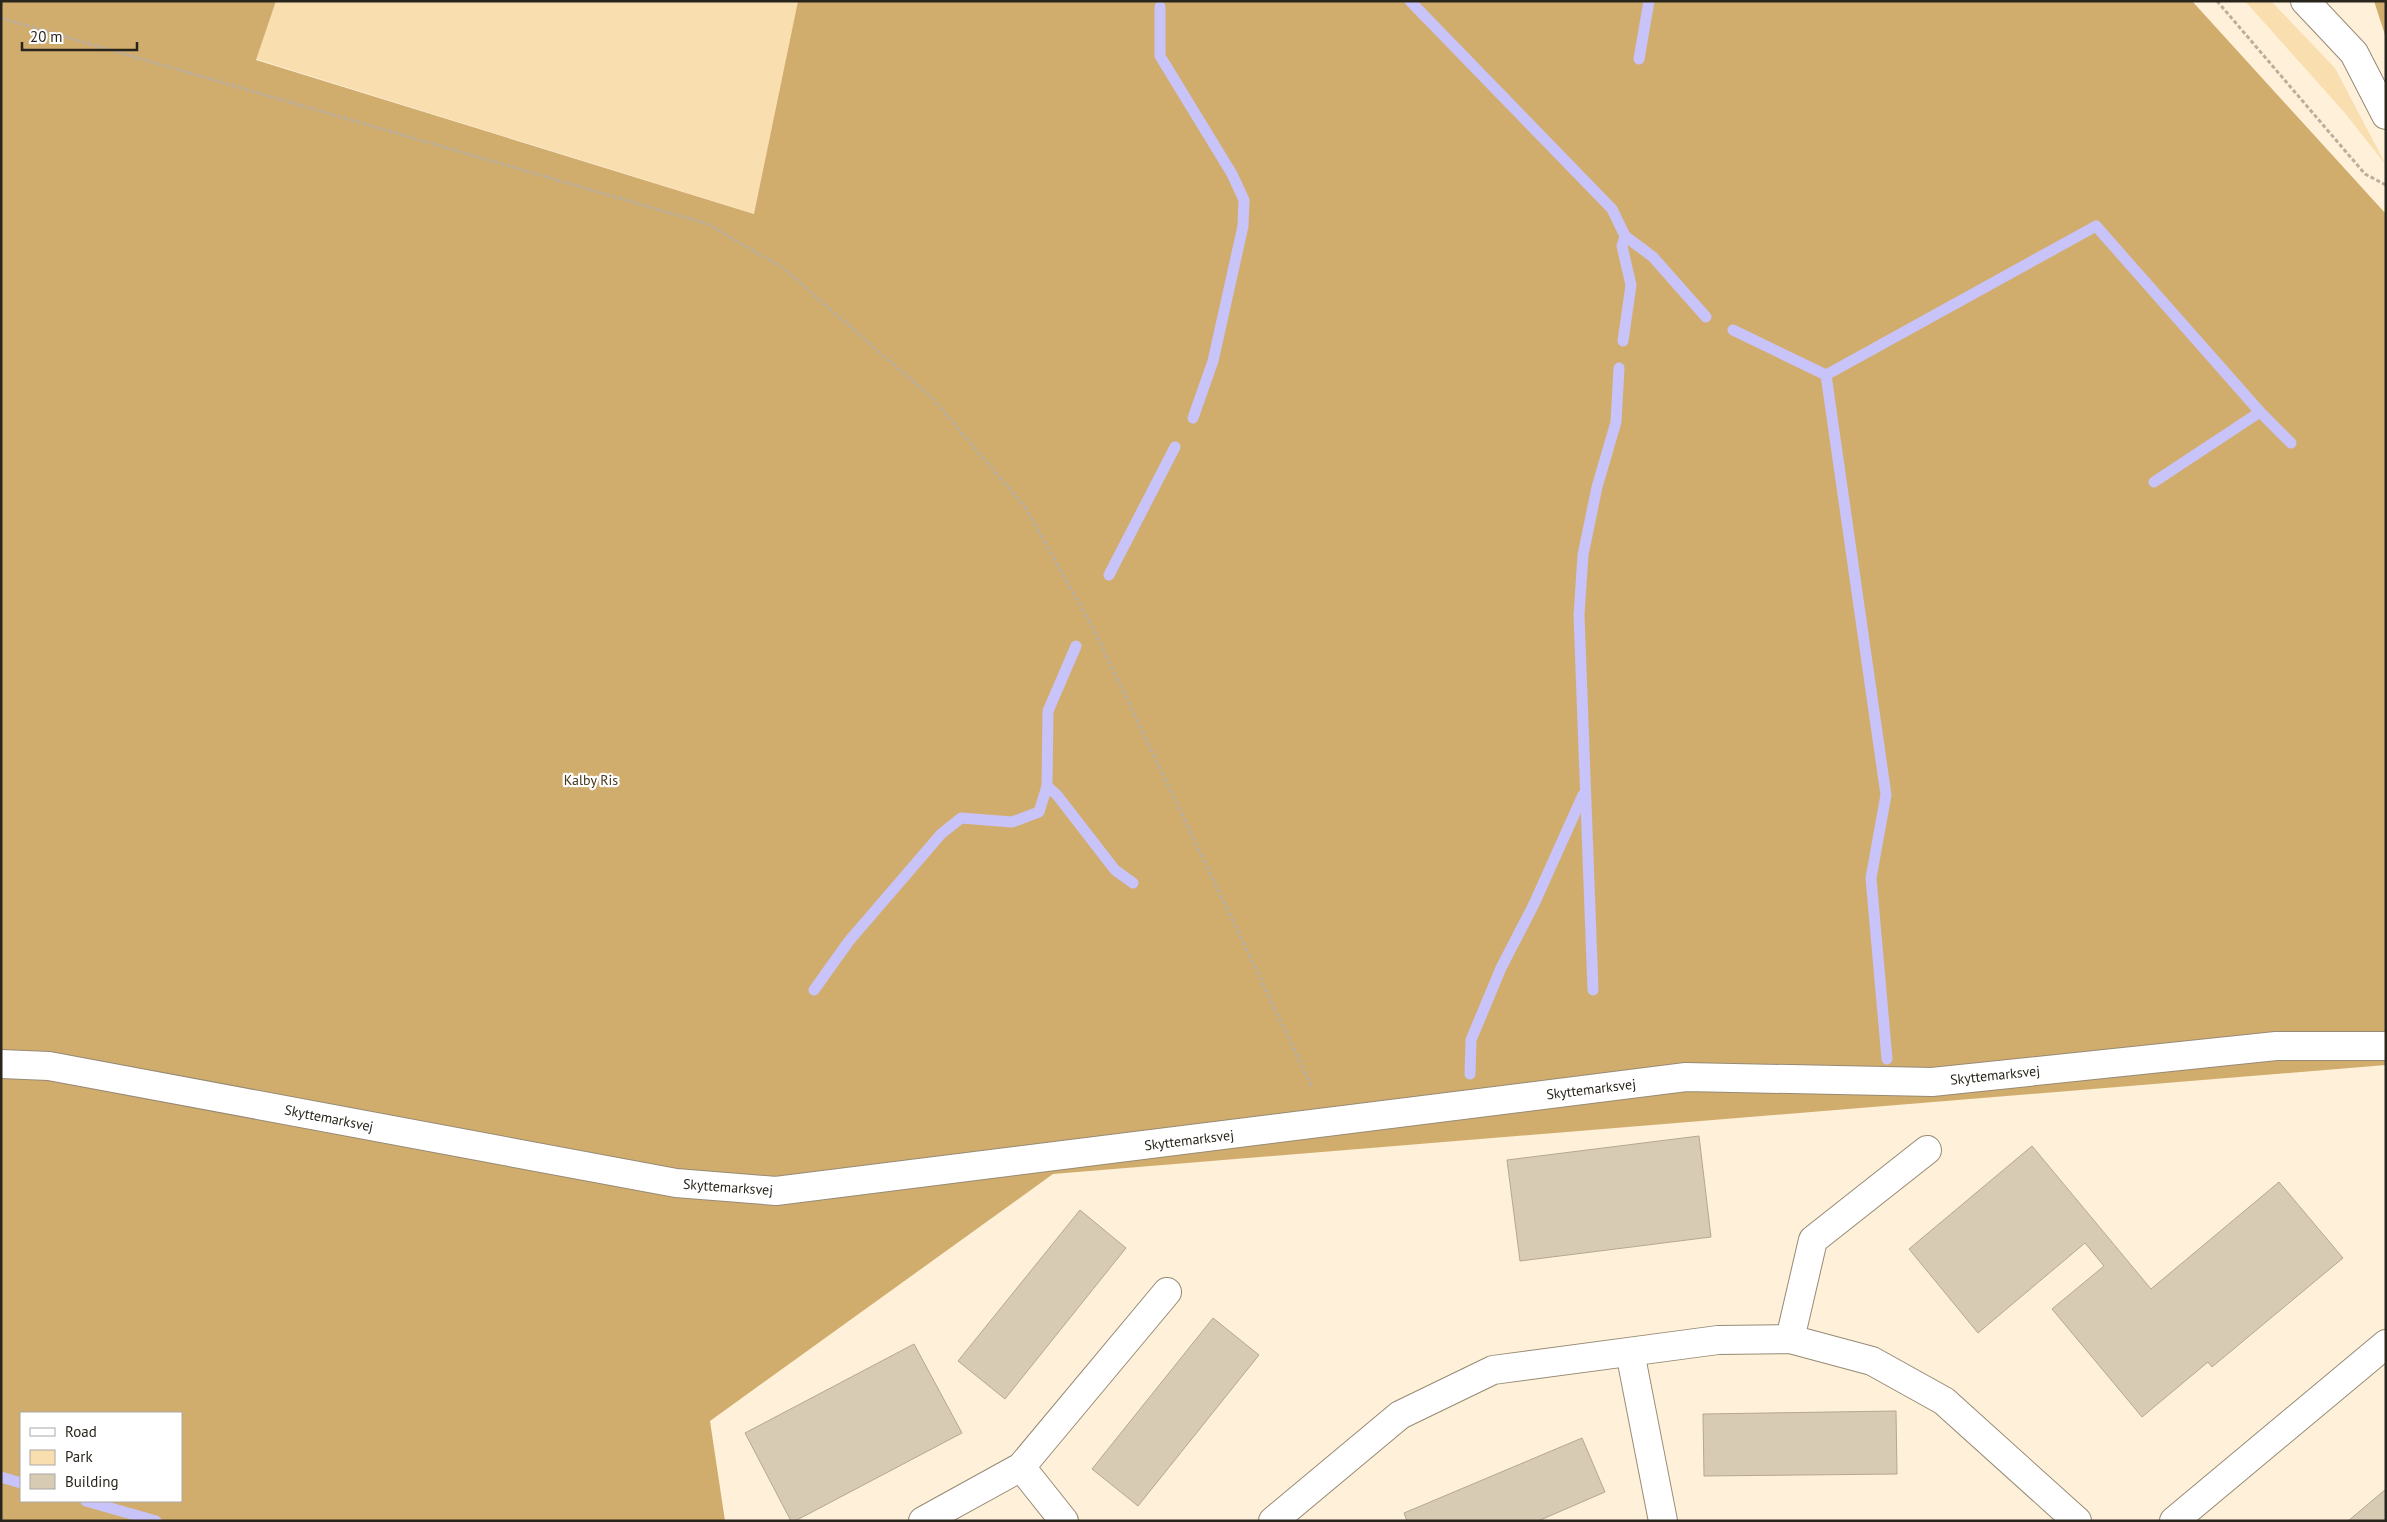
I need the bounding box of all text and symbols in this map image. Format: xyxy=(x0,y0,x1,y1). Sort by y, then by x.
scale bar xyxy=(22,20,138,52)
text: 20 m xyxy=(30,27,63,46)
park label: Kalby Ris xyxy=(564,771,618,789)
street label: Skyttemarksvej xyxy=(1949,1061,2041,1089)
street label: Skyttemarksvej xyxy=(1545,1075,1637,1103)
street label: Skyttemarksvej xyxy=(283,1101,375,1135)
street label: Skyttemarksvej xyxy=(1143,1126,1235,1154)
street label: Skyttemarksvej xyxy=(682,1175,774,1199)
legend xyxy=(20,1412,182,1502)
text: Road xyxy=(65,1422,97,1441)
text: Park xyxy=(65,1447,93,1466)
text: Building xyxy=(65,1472,119,1491)

